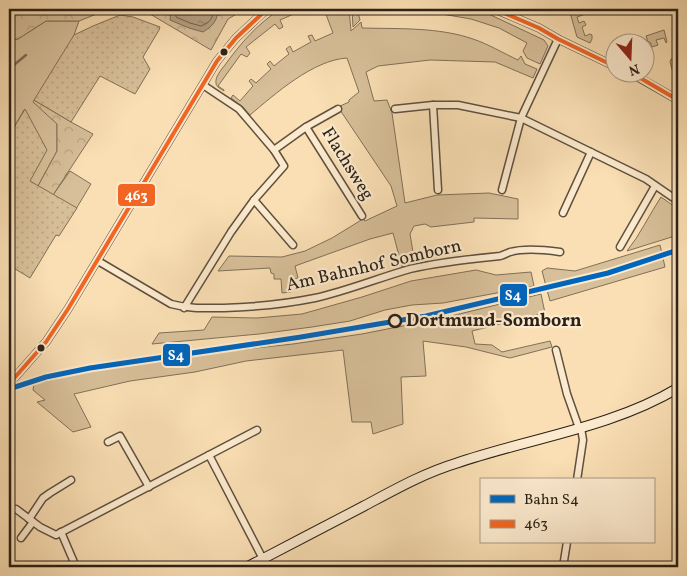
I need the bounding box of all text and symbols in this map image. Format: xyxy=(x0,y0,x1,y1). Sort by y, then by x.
north arrow xyxy=(604,32,654,82)
unlabelled marker xyxy=(219,47,229,57)
text: N xyxy=(626,58,642,80)
street label: Flachsweg xyxy=(315,123,379,205)
line badge: 463 xyxy=(117,183,156,207)
text: 463 xyxy=(124,187,148,206)
street label: Am Bahnhof Somborn xyxy=(284,234,464,298)
line badge: S4 xyxy=(499,283,528,307)
text: S4 xyxy=(505,287,522,306)
place label: Dortmund-Somborn xyxy=(406,309,582,334)
marker: Dortmund-Somborn xyxy=(388,314,402,328)
unlabelled marker xyxy=(36,343,46,353)
line badge: S4 xyxy=(162,343,191,367)
text: S4 xyxy=(168,347,185,366)
legend xyxy=(480,478,654,544)
text: Bahn S4 xyxy=(524,490,579,511)
text: 463 xyxy=(524,514,548,535)

